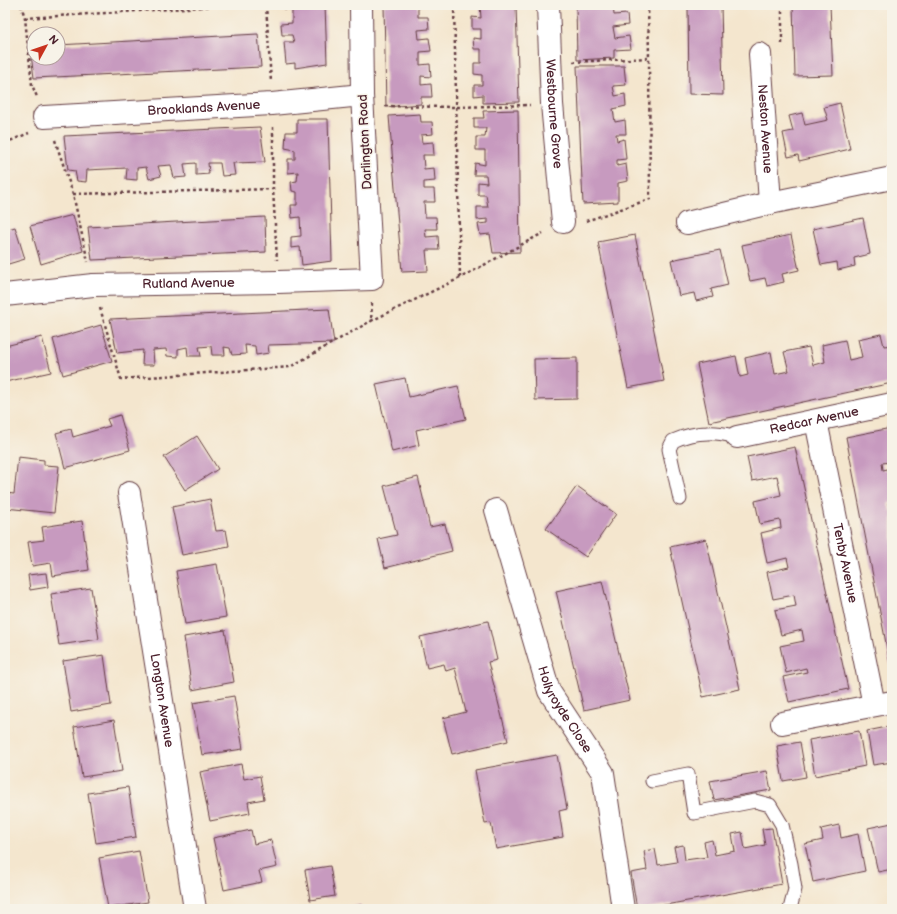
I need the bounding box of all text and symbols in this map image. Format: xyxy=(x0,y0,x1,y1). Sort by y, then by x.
north arrow xyxy=(26,26,66,66)
text: N xyxy=(46,33,61,47)
street label: Westbourne Grove xyxy=(542,59,566,170)
street label: Neston Avenue xyxy=(754,84,776,174)
street label: Darlington Road xyxy=(355,94,375,190)
street label: Brooklands Avenue xyxy=(147,97,261,119)
street label: Rutland Avenue xyxy=(142,275,235,292)
street label: Redcar Avenue xyxy=(768,403,861,438)
street label: Tenby Avenue xyxy=(829,522,861,605)
street label: Longton Avenue xyxy=(147,652,177,749)
street label: Hollyroyde Close xyxy=(534,664,596,756)

